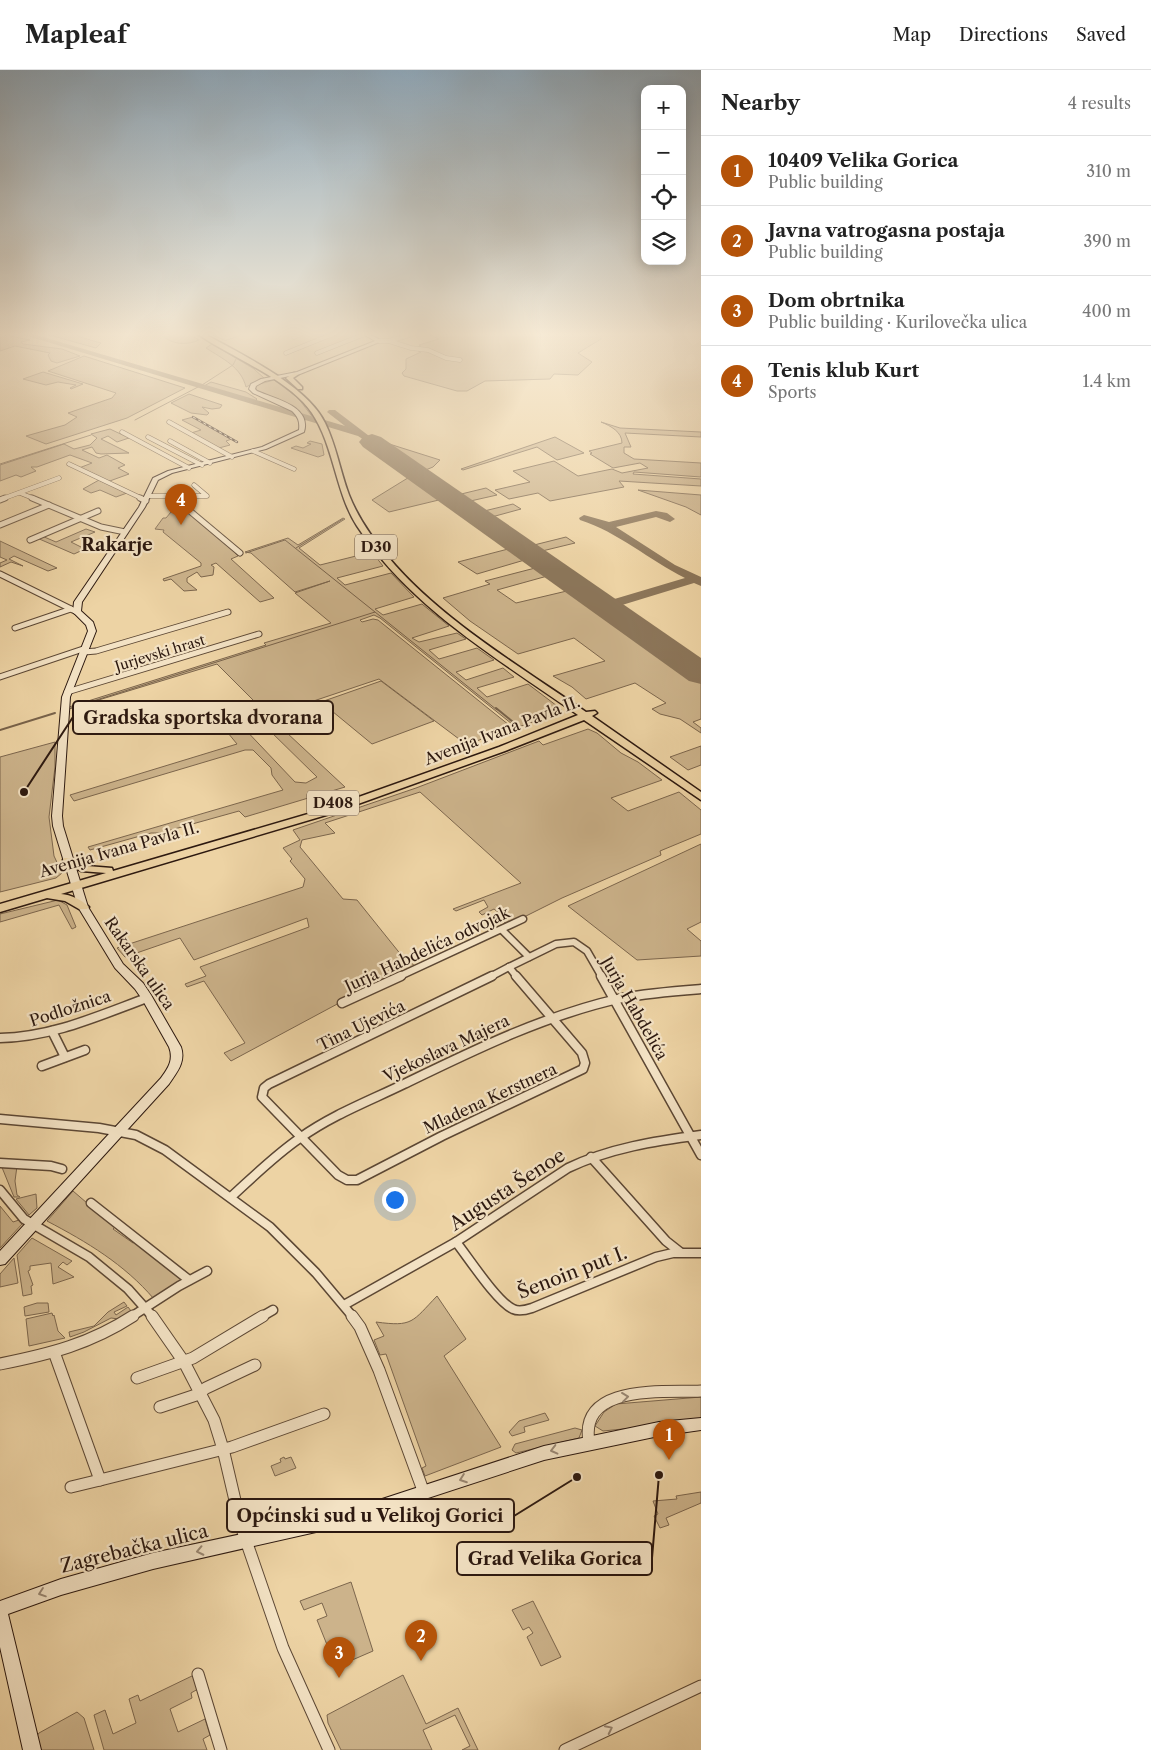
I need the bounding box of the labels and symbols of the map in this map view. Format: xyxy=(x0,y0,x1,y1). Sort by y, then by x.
pin: 4 xyxy=(165,484,197,525)
district label: Rakarje xyxy=(81,534,153,556)
road number: D30 xyxy=(355,534,397,560)
street label: Jurjevski hrast xyxy=(111,631,207,676)
street label: Avenija Ivana Pavla II. xyxy=(420,691,583,769)
callout: Gradska sportska dvorana xyxy=(73,701,333,734)
text: Gradska sportska dvorana xyxy=(83,707,323,729)
road number: D408 xyxy=(307,790,359,816)
street label: Avenija Ivana Pavla II. xyxy=(36,817,201,882)
street label: Jurja Habdelića odvojak xyxy=(339,902,513,997)
street label: Rakarska ulica xyxy=(101,913,180,1014)
street label: Jurja Habdelića xyxy=(596,950,673,1064)
street label: Podložnica xyxy=(27,985,114,1031)
street label: Tina Ujevića xyxy=(314,995,409,1055)
street label: Vjekoslava Majera xyxy=(379,1010,513,1086)
street label: Mladena Kerstnera xyxy=(420,1058,560,1138)
street label: Augusta Šenoe xyxy=(444,1143,569,1236)
your location xyxy=(382,1187,408,1213)
street label: Šenoin put I. xyxy=(514,1240,630,1304)
one-way arrow xyxy=(621,1392,629,1403)
pin: 1 xyxy=(653,1419,685,1460)
one-way arrow xyxy=(550,1444,558,1455)
one-way arrow xyxy=(460,1473,468,1483)
callout: Općinski sud u Velikoj Gorici xyxy=(227,1499,514,1532)
text: Općinski sud u Velikoj Gorici xyxy=(236,1505,504,1527)
street label: Zagrebačka ulica xyxy=(58,1519,210,1578)
callout: Grad Velika Gorica xyxy=(457,1542,652,1575)
one-way arrow xyxy=(195,1545,204,1556)
text: Grad Velika Gorica xyxy=(468,1548,643,1570)
one-way arrow xyxy=(38,1588,47,1598)
pin: 2 xyxy=(405,1620,437,1661)
pin: 3 xyxy=(323,1637,355,1678)
one-way arrow xyxy=(604,1725,613,1735)

